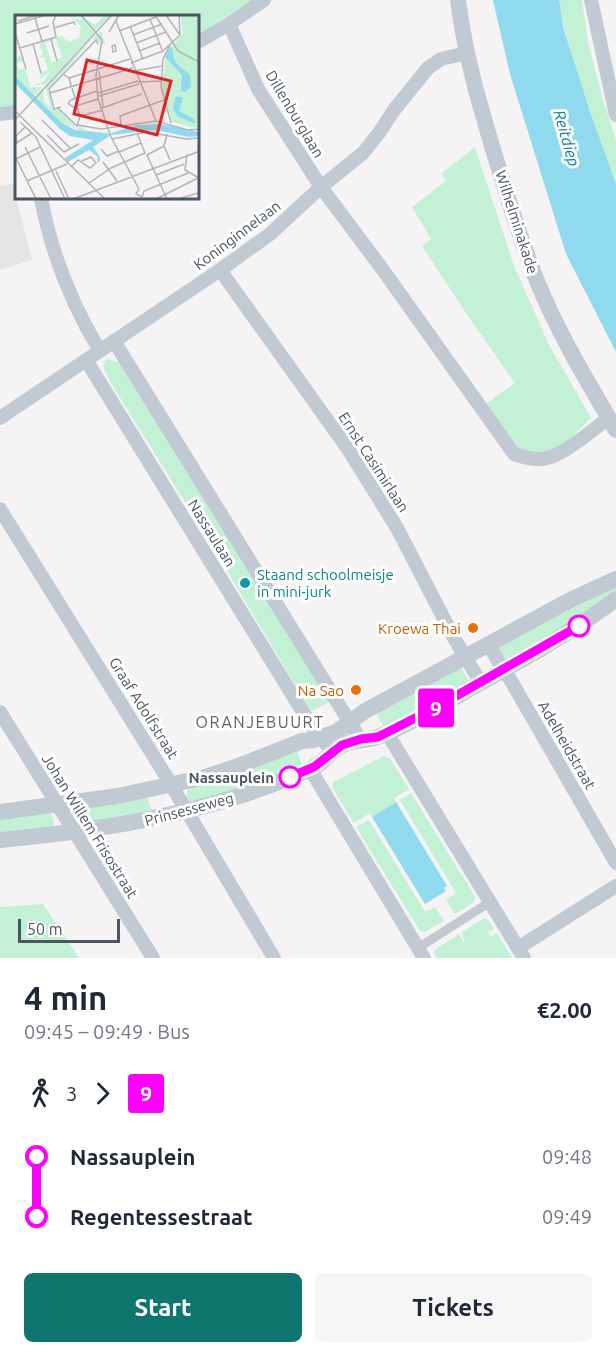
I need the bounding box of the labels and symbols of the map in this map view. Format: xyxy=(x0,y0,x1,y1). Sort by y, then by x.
inset map xyxy=(15,15,200,200)
street label: Dillenburglaan xyxy=(262,67,328,161)
water label: Reitdiep xyxy=(550,108,584,168)
street label: Wilhelminakade xyxy=(492,168,542,276)
street label: Koninginnelaan xyxy=(190,197,284,273)
street label: Ernst Casimirlaan xyxy=(335,409,413,515)
street label: Nassaulaan xyxy=(185,496,239,570)
place label: Staand schoolmeisje in mini-jurk xyxy=(257,566,394,600)
marker: Staand schoolmeisje in mini-jurk xyxy=(238,576,252,590)
unlabelled marker xyxy=(568,615,590,637)
place label: Kroewa Thai xyxy=(378,620,461,637)
marker: Kroewa Thai xyxy=(466,621,480,635)
street label: Graaf Adolfstraat xyxy=(106,654,182,762)
place label: Na Sao xyxy=(298,682,344,699)
marker: Na Sao xyxy=(349,683,363,697)
line badge: 9 xyxy=(416,688,456,728)
street label: Adelheidstraat xyxy=(535,698,599,792)
district label: ORANJEBUURT xyxy=(196,713,324,731)
street label: Johan Willem Frisostraat xyxy=(39,751,141,901)
marker: Nassauplein xyxy=(279,766,301,788)
place label: Nassauplein xyxy=(188,769,274,786)
street label: Prinsesseweg xyxy=(143,789,235,829)
scale bar xyxy=(18,916,120,944)

